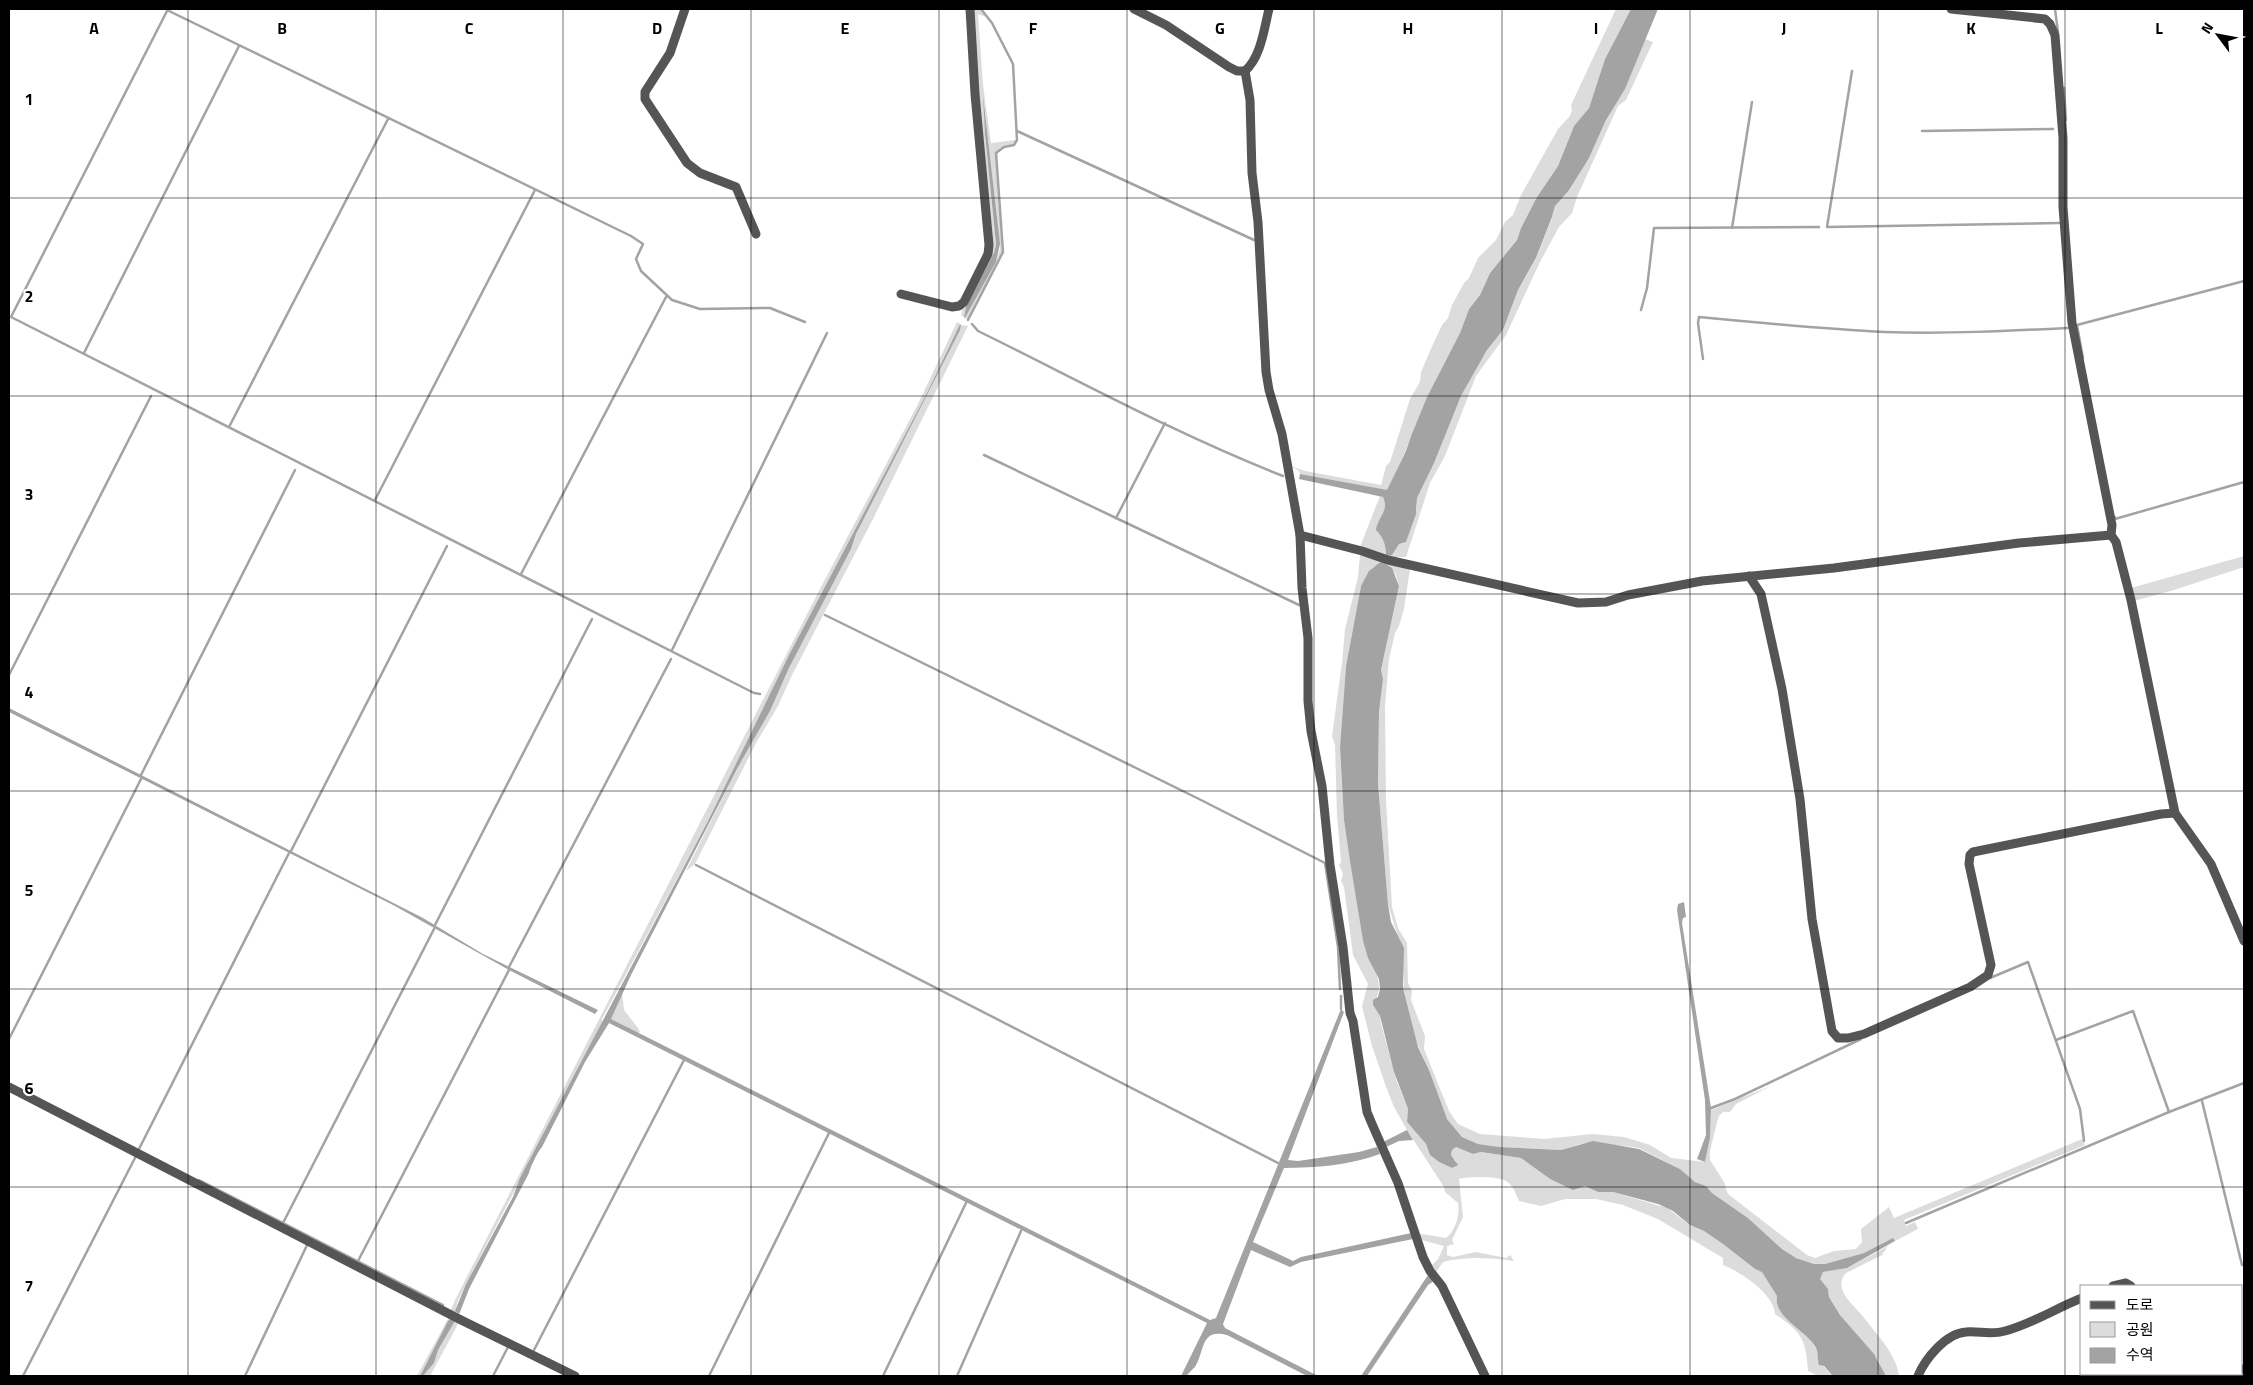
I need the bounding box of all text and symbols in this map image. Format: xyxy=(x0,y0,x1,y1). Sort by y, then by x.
north arrow xyxy=(2193,10,2243,60)
text: A xyxy=(89,16,99,40)
text: B xyxy=(277,16,287,40)
text: C xyxy=(465,16,474,40)
text: D xyxy=(652,16,662,40)
text: E xyxy=(841,16,850,40)
text: F xyxy=(1029,16,1038,40)
text: G xyxy=(1215,16,1225,40)
text: H xyxy=(1403,16,1413,40)
text: I xyxy=(1594,16,1598,40)
text: J xyxy=(1782,16,1786,40)
text: K xyxy=(1966,16,1976,40)
text: L xyxy=(2155,16,2163,40)
text: N xyxy=(2195,18,2218,38)
text: 1 xyxy=(25,87,33,111)
text: 2 xyxy=(25,284,33,308)
text: 3 xyxy=(25,482,33,506)
text: 4 xyxy=(25,680,34,704)
text: 5 xyxy=(25,878,34,902)
text: 6 xyxy=(25,1076,34,1100)
text: 7 xyxy=(25,1274,33,1298)
legend xyxy=(2080,1285,2243,1375)
text: 도로 xyxy=(2126,1293,2154,1316)
text: 공원 xyxy=(2126,1318,2154,1341)
text: 수역 xyxy=(2126,1343,2154,1366)

